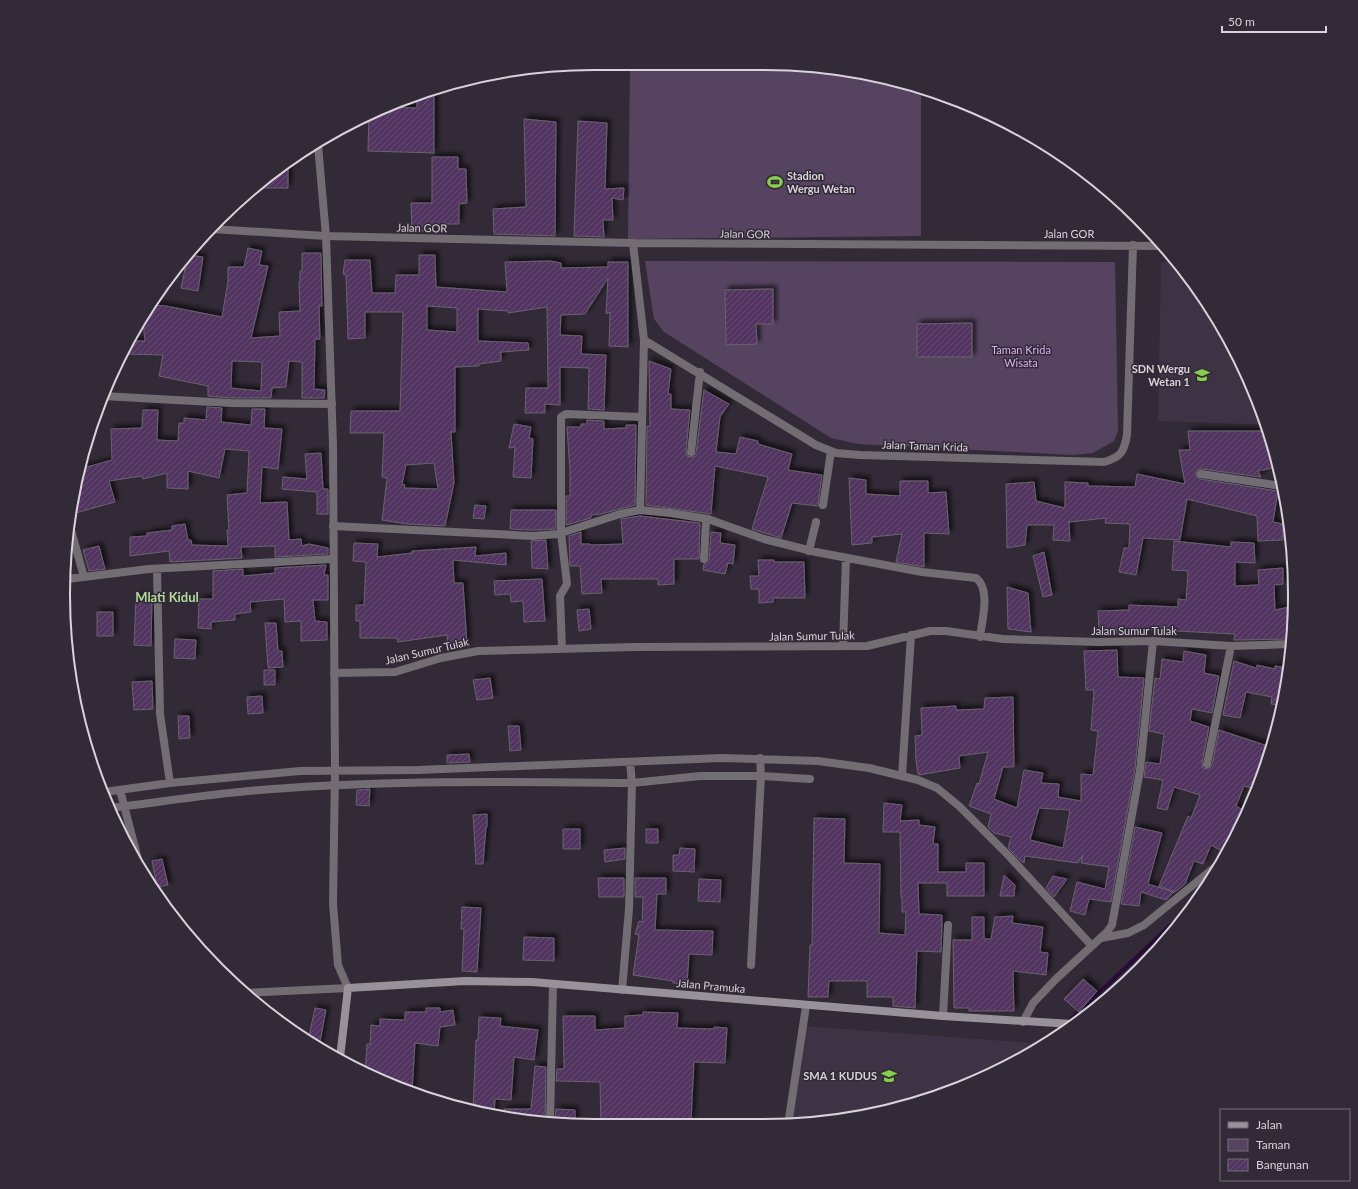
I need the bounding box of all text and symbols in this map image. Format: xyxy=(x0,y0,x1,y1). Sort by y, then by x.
scale bar xyxy=(1222,8,1326,34)
text: 50 m xyxy=(1228,14,1255,29)
place label: Stadion Wergu Wetan xyxy=(787,169,855,195)
sports icon: Stadion Wergu Wetan xyxy=(766,173,784,191)
street label: Jalan GOR xyxy=(397,221,448,234)
street label: Jalan GOR xyxy=(720,227,771,240)
street label: Jalan GOR xyxy=(1044,227,1094,240)
park label: Taman Krida Wisata xyxy=(991,343,1051,369)
place label: SDN Wergu Wetan 1 xyxy=(1132,362,1190,388)
school or university icon: SDN Wergu Wetan 1 xyxy=(1193,366,1211,384)
street label: Jalan Taman Krida xyxy=(882,437,968,454)
district label: Mlati Kidul xyxy=(135,589,199,605)
street label: Jalan Sumur Tulak xyxy=(1091,624,1177,637)
street label: Jalan Sumur Tulak xyxy=(769,628,855,643)
street label: Jalan Sumur Tulak xyxy=(384,634,470,666)
street label: Jalan Pramuka xyxy=(676,976,746,995)
school or university icon: SMA 1 KUDUS xyxy=(880,1067,898,1085)
place label: SMA 1 KUDUS xyxy=(803,1069,877,1082)
legend xyxy=(1220,1109,1350,1181)
text: Jalan xyxy=(1256,1117,1282,1132)
text: Taman xyxy=(1256,1137,1290,1152)
text: Bangunan xyxy=(1256,1157,1309,1172)

